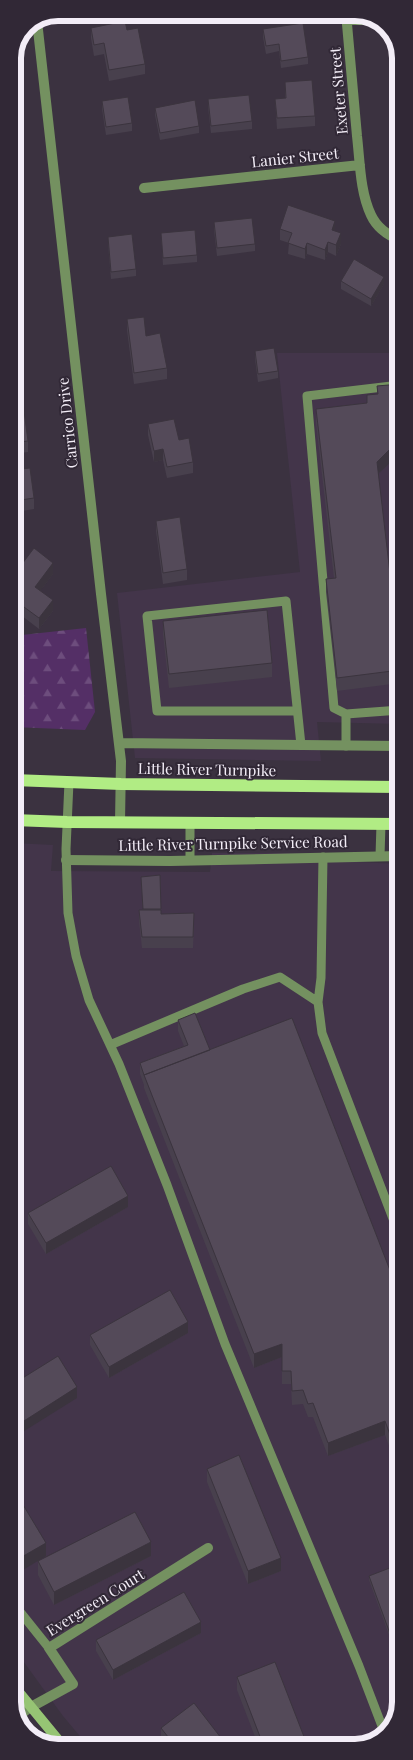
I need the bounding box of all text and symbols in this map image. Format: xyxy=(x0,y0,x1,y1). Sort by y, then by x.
street label: Exeter Street xyxy=(324,46,352,135)
street label: Lanier Street xyxy=(250,142,340,172)
street label: Carrico Drive xyxy=(52,376,82,470)
street label: Little River Turnpike xyxy=(138,758,276,780)
street label: Little River Turnpike Service Road xyxy=(118,831,348,855)
street label: Evergreen Court xyxy=(42,1563,148,1640)

